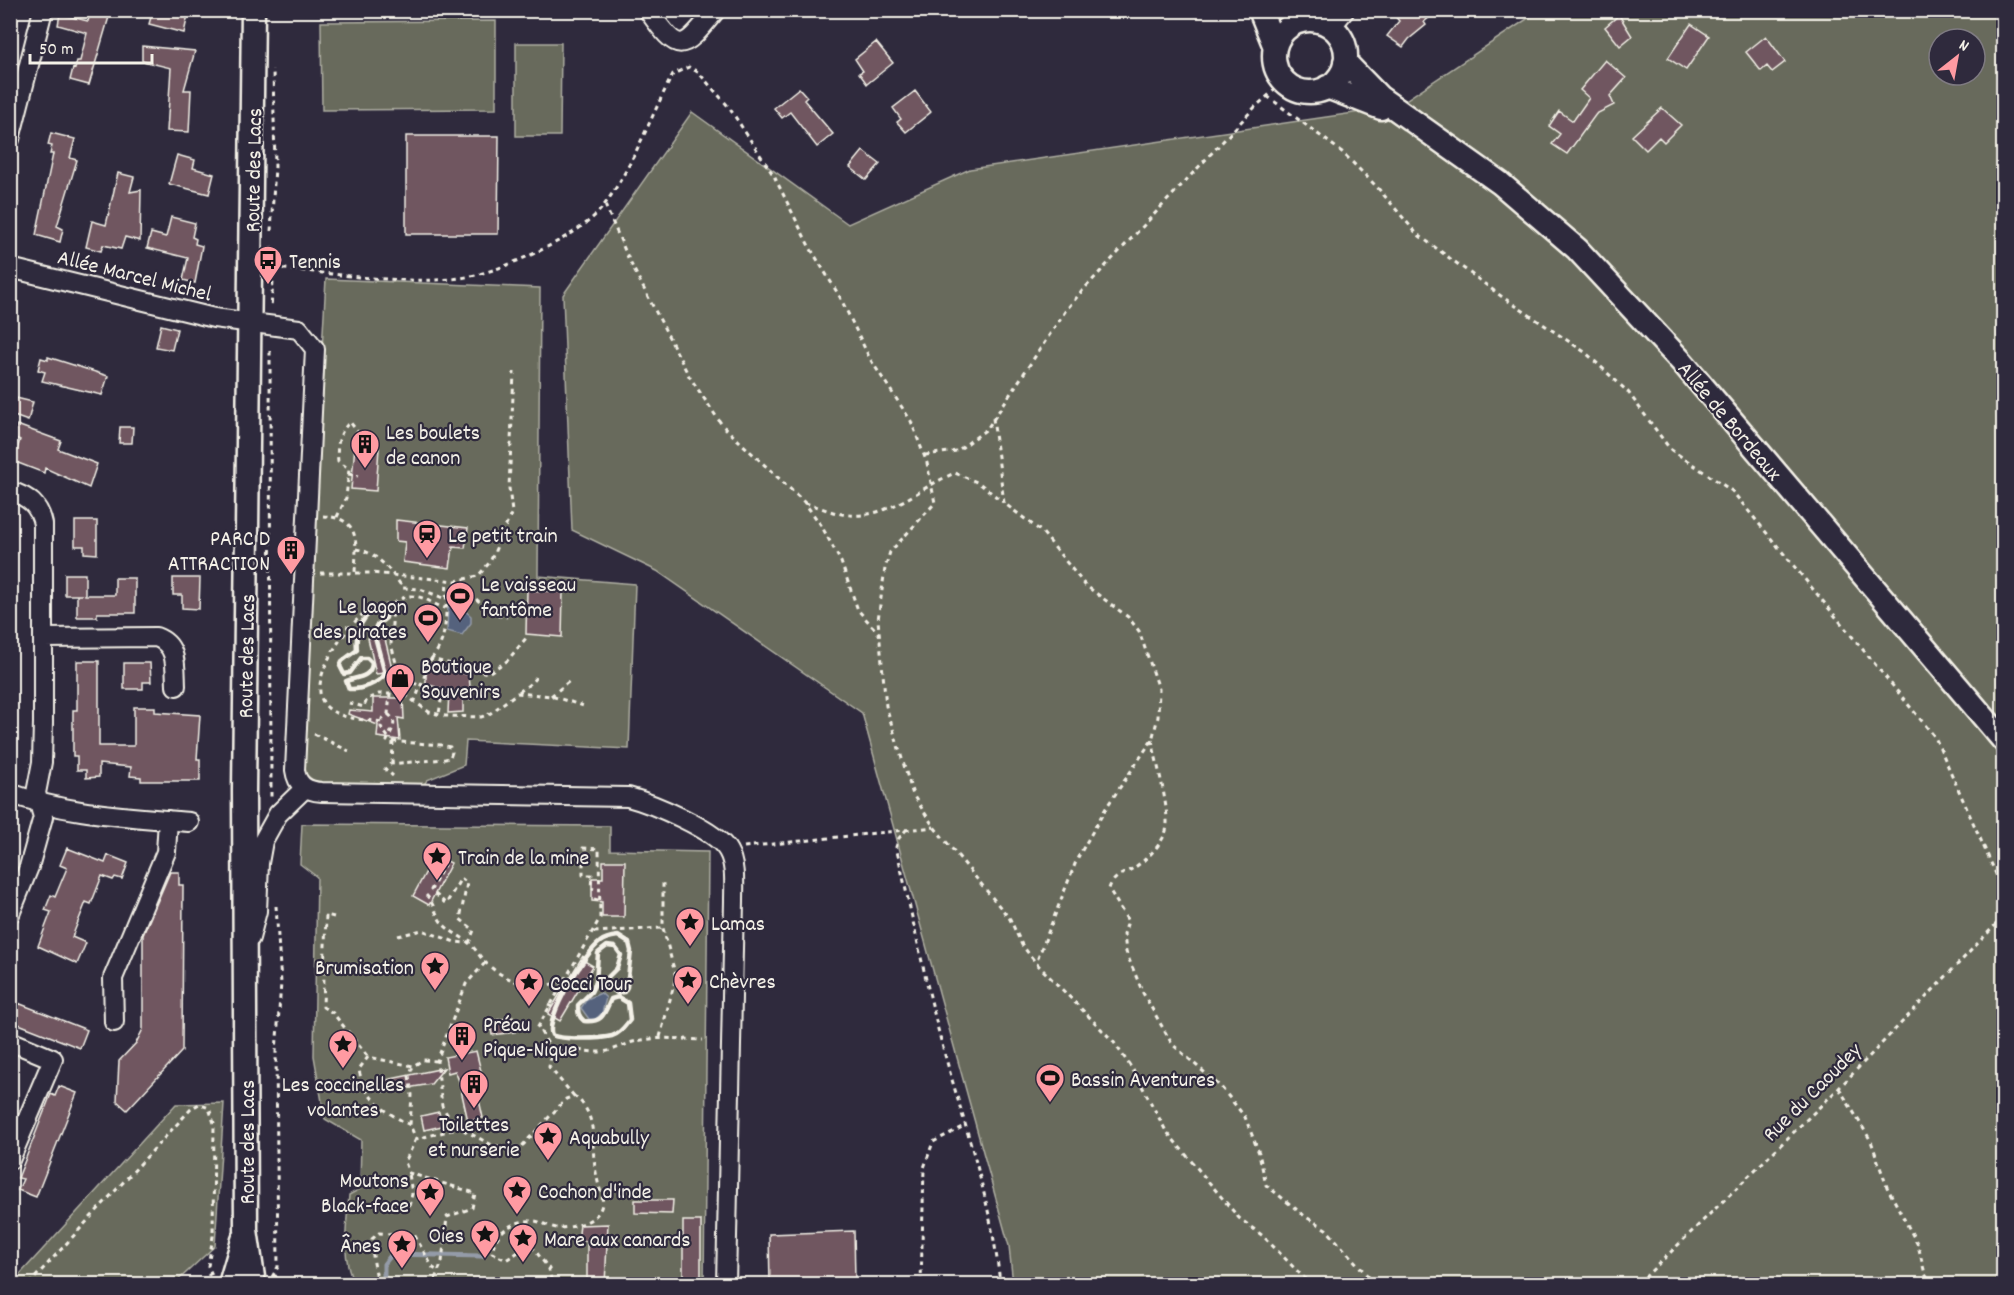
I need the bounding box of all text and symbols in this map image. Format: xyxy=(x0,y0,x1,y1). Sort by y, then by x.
scale bar xyxy=(30,27,152,65)
north arrow xyxy=(1927,27,1987,87)
text: N xyxy=(1954,34,1973,58)
text: 50 m xyxy=(39,38,74,63)
street label: Route des Lacs xyxy=(239,108,272,233)
street label: Allée Marcel Michel xyxy=(54,243,214,312)
bus stop icon: Tennis xyxy=(252,244,284,286)
place label: Tennis xyxy=(289,248,341,279)
street label: Allée de Bordeaux xyxy=(1669,356,1788,489)
place label: Les boulets de canon xyxy=(386,419,480,475)
building icon: Les boulets de canon xyxy=(349,428,381,470)
station icon: Le petit train xyxy=(411,518,443,560)
place label: Le petit train xyxy=(448,522,558,553)
place label: PARC D ATTRACTION xyxy=(168,525,270,581)
building icon: PARC D ATTRACTION xyxy=(275,534,307,576)
place label: Le vaisseau fantôme xyxy=(481,571,576,627)
sports icon: Le vaisseau fantôme xyxy=(444,580,476,622)
place label: Le lagon des pirates xyxy=(313,593,407,649)
street label: Route des Lacs xyxy=(232,594,265,719)
sports icon: Le lagon des pirates xyxy=(412,602,444,644)
place label: Boutique Souvenirs xyxy=(421,653,500,709)
shop icon: Boutique Souvenirs xyxy=(384,662,416,704)
place icon: Train de la mine xyxy=(421,840,453,882)
place label: Train de la mine xyxy=(458,844,589,875)
place icon: Lamas xyxy=(674,906,706,948)
place label: Lamas xyxy=(711,910,765,941)
place icon: Brumisation xyxy=(419,950,451,992)
place label: Brumisation xyxy=(315,954,414,985)
place icon: Chèvres xyxy=(672,964,704,1006)
place icon: Cocci Tour xyxy=(513,966,545,1008)
place label: Chèvres xyxy=(709,968,776,999)
place label: Cocci Tour xyxy=(550,970,633,1001)
place label: Préau Pique-Nique xyxy=(483,1011,577,1067)
building icon: Préau Pique-Nique xyxy=(446,1020,478,1062)
place icon: Les coccinelles volantes xyxy=(327,1028,359,1070)
street label: Rue du Caoudey xyxy=(1757,1036,1871,1150)
sports icon: Bassin Aventures xyxy=(1034,1062,1066,1104)
place label: Bassin Aventures xyxy=(1071,1066,1215,1097)
building icon: Toilettes et nurserie xyxy=(458,1068,490,1110)
place label: Les coccinelles volantes xyxy=(282,1071,404,1127)
street label: Route des Lacs xyxy=(234,1080,265,1204)
place label: Toilettes et nurserie xyxy=(428,1111,520,1167)
place icon: Aquabully xyxy=(532,1120,564,1162)
place label: Aquabully xyxy=(569,1124,650,1155)
place label: Moutons Black-face xyxy=(321,1167,409,1223)
place icon: Cochon d'inde xyxy=(501,1174,533,1216)
place icon: Moutons Black-face xyxy=(414,1176,446,1218)
place label: Cochon d'inde xyxy=(538,1178,651,1209)
place icon: Oies xyxy=(469,1218,501,1260)
place label: Oies xyxy=(428,1222,464,1253)
place icon: Mare aux canards xyxy=(507,1222,539,1264)
place label: Mare aux canards xyxy=(544,1226,690,1257)
place icon: Ânes xyxy=(386,1228,418,1270)
place label: Ânes xyxy=(341,1232,381,1263)

